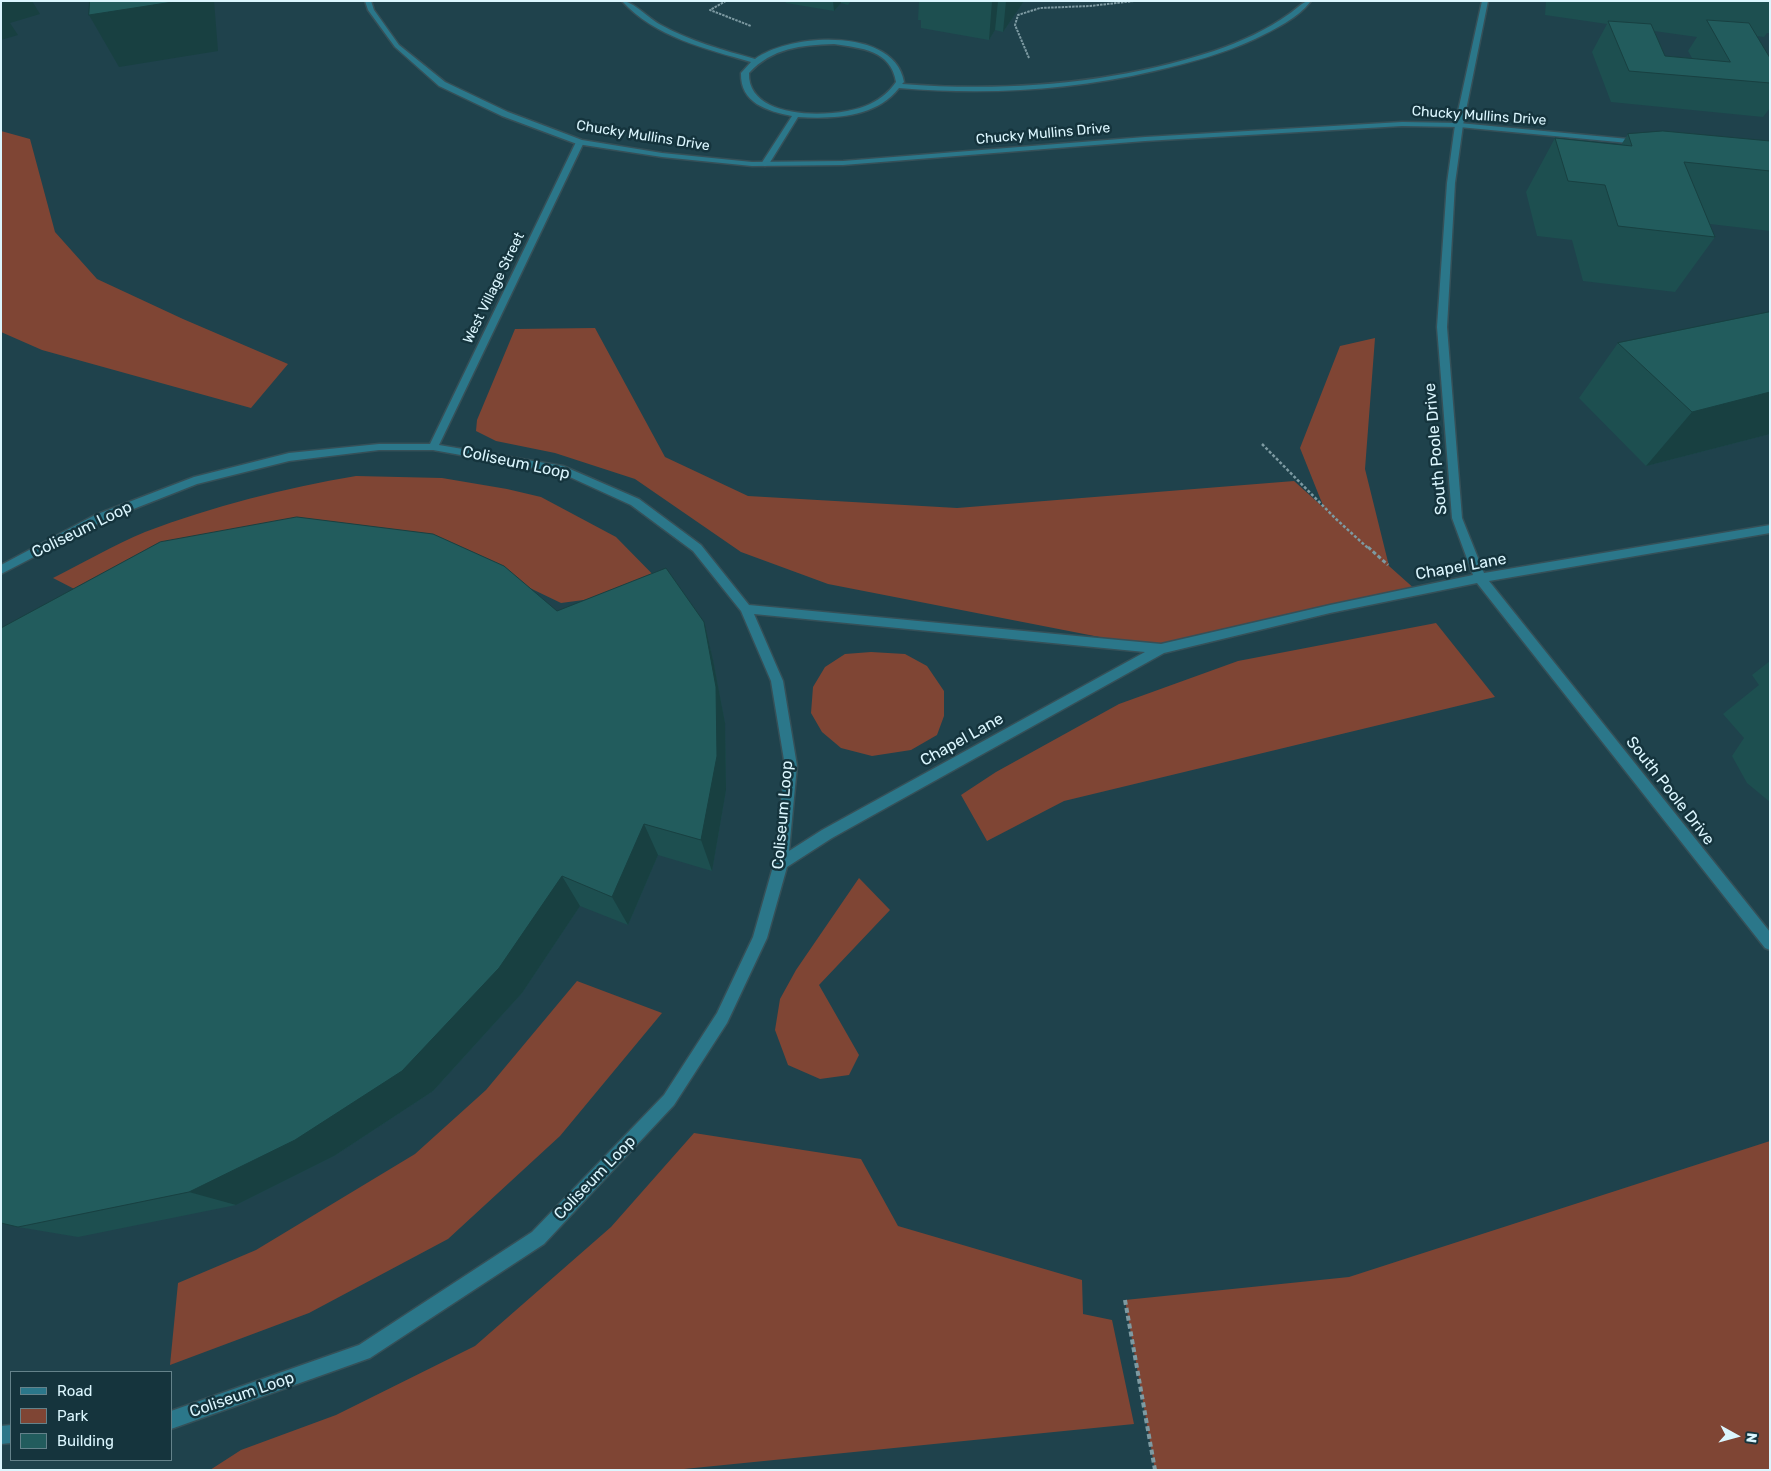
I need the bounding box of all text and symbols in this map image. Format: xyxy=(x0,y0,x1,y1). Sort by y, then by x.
street label: Chucky Mullins Drive xyxy=(1411,103,1547,129)
street label: Chucky Mullins Drive xyxy=(575,117,711,155)
street label: Chucky Mullins Drive xyxy=(975,120,1111,148)
street label: West Village Street xyxy=(460,230,528,346)
street label: South Poole Drive xyxy=(1421,382,1451,516)
street label: Coliseum Loop xyxy=(461,442,571,484)
street label: Coliseum Loop xyxy=(29,497,135,563)
street label: Chapel Lane xyxy=(1414,550,1508,584)
street label: Chapel Lane xyxy=(917,709,1007,771)
street label: South Poole Drive xyxy=(1622,733,1718,849)
street label: Coliseum Loop xyxy=(769,760,797,870)
street label: Coliseum Loop xyxy=(550,1132,640,1224)
street label: Coliseum Loop xyxy=(187,1368,297,1422)
legend xyxy=(10,1371,172,1461)
text: Road xyxy=(57,1382,93,1400)
text: Park xyxy=(57,1407,88,1425)
north arrow xyxy=(1711,1411,1761,1461)
text: Building xyxy=(57,1432,114,1450)
text: N xyxy=(1742,1432,1760,1444)

